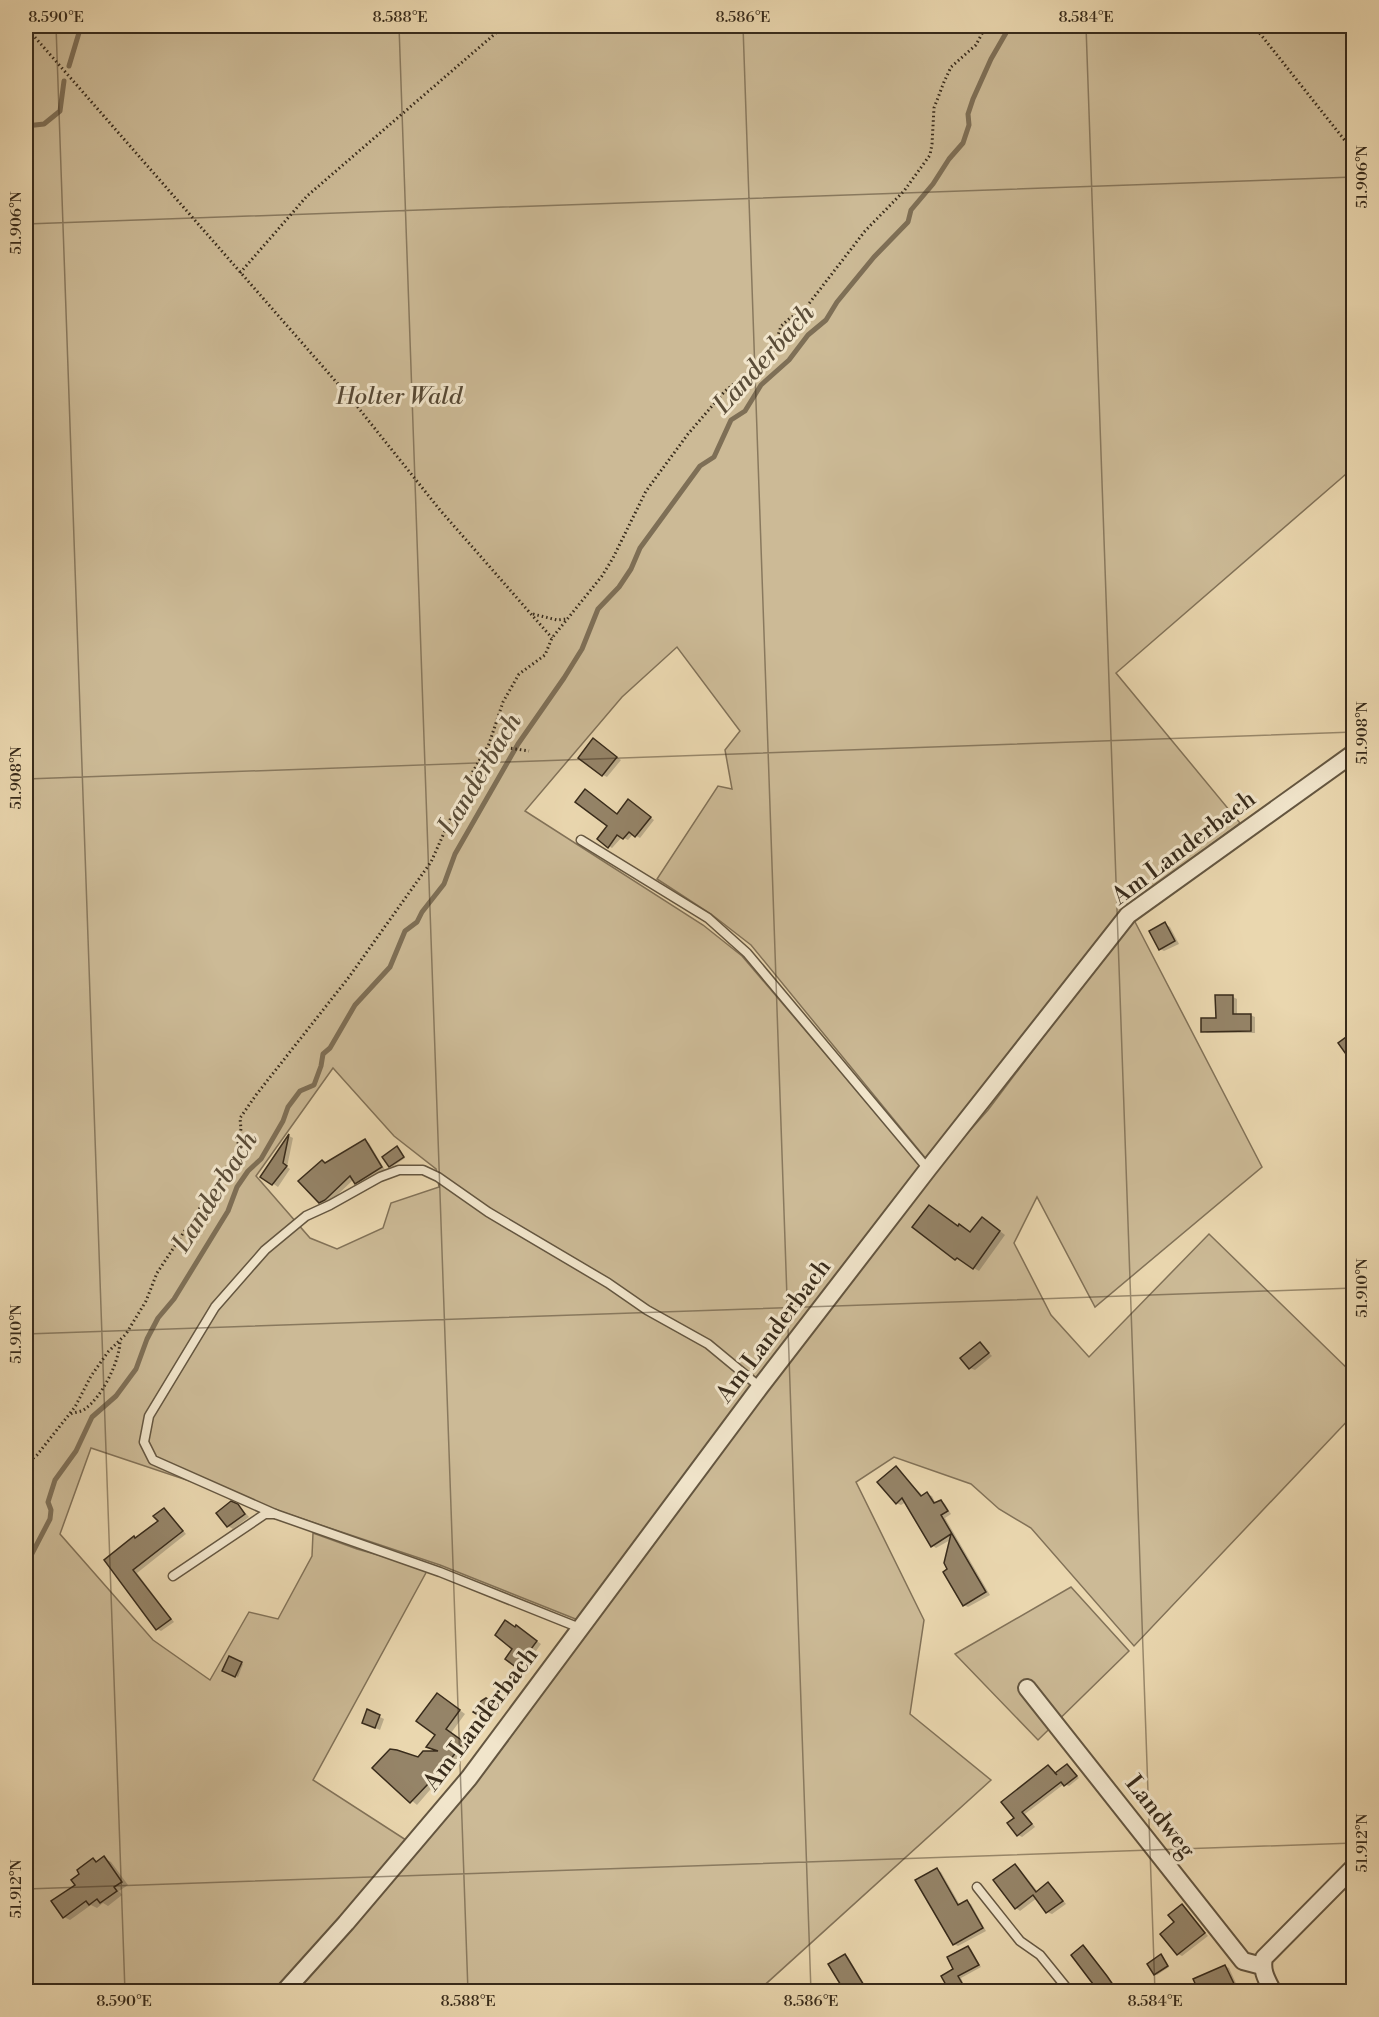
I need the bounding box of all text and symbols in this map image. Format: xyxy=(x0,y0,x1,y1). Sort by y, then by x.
text: 8.590°E xyxy=(28,8,84,27)
text: 8.588°E xyxy=(372,8,428,27)
text: 8.586°E xyxy=(716,8,770,27)
text: 8.584°E xyxy=(1058,8,1114,27)
text: 51.906°N xyxy=(1353,145,1372,209)
text: 51.906°N xyxy=(7,191,26,255)
water label: Landerbach xyxy=(706,297,822,421)
park label: Holter Wald xyxy=(335,382,464,412)
text: 51.908°N xyxy=(1353,701,1372,765)
water label: Landerbach xyxy=(431,707,529,841)
text: 51.908°N xyxy=(7,746,26,810)
street label: Am Landerbach xyxy=(1105,784,1262,913)
water label: Landerbach xyxy=(165,1125,265,1259)
street label: Am Landerbach xyxy=(709,1253,838,1410)
text: 51.910°N xyxy=(1353,1258,1372,1318)
text: 51.910°N xyxy=(7,1304,26,1364)
street label: Am Landerbach xyxy=(416,1641,545,1798)
street label: Landweg xyxy=(1118,1769,1202,1865)
text: 51.912°N xyxy=(1353,1814,1372,1872)
text: 51.912°N xyxy=(7,1860,26,1918)
text: 8.590°E xyxy=(96,1992,152,2011)
text: 8.588°E xyxy=(440,1992,496,2011)
text: 8.586°E xyxy=(784,1992,838,2011)
text: 8.584°E xyxy=(1127,1992,1183,2011)

